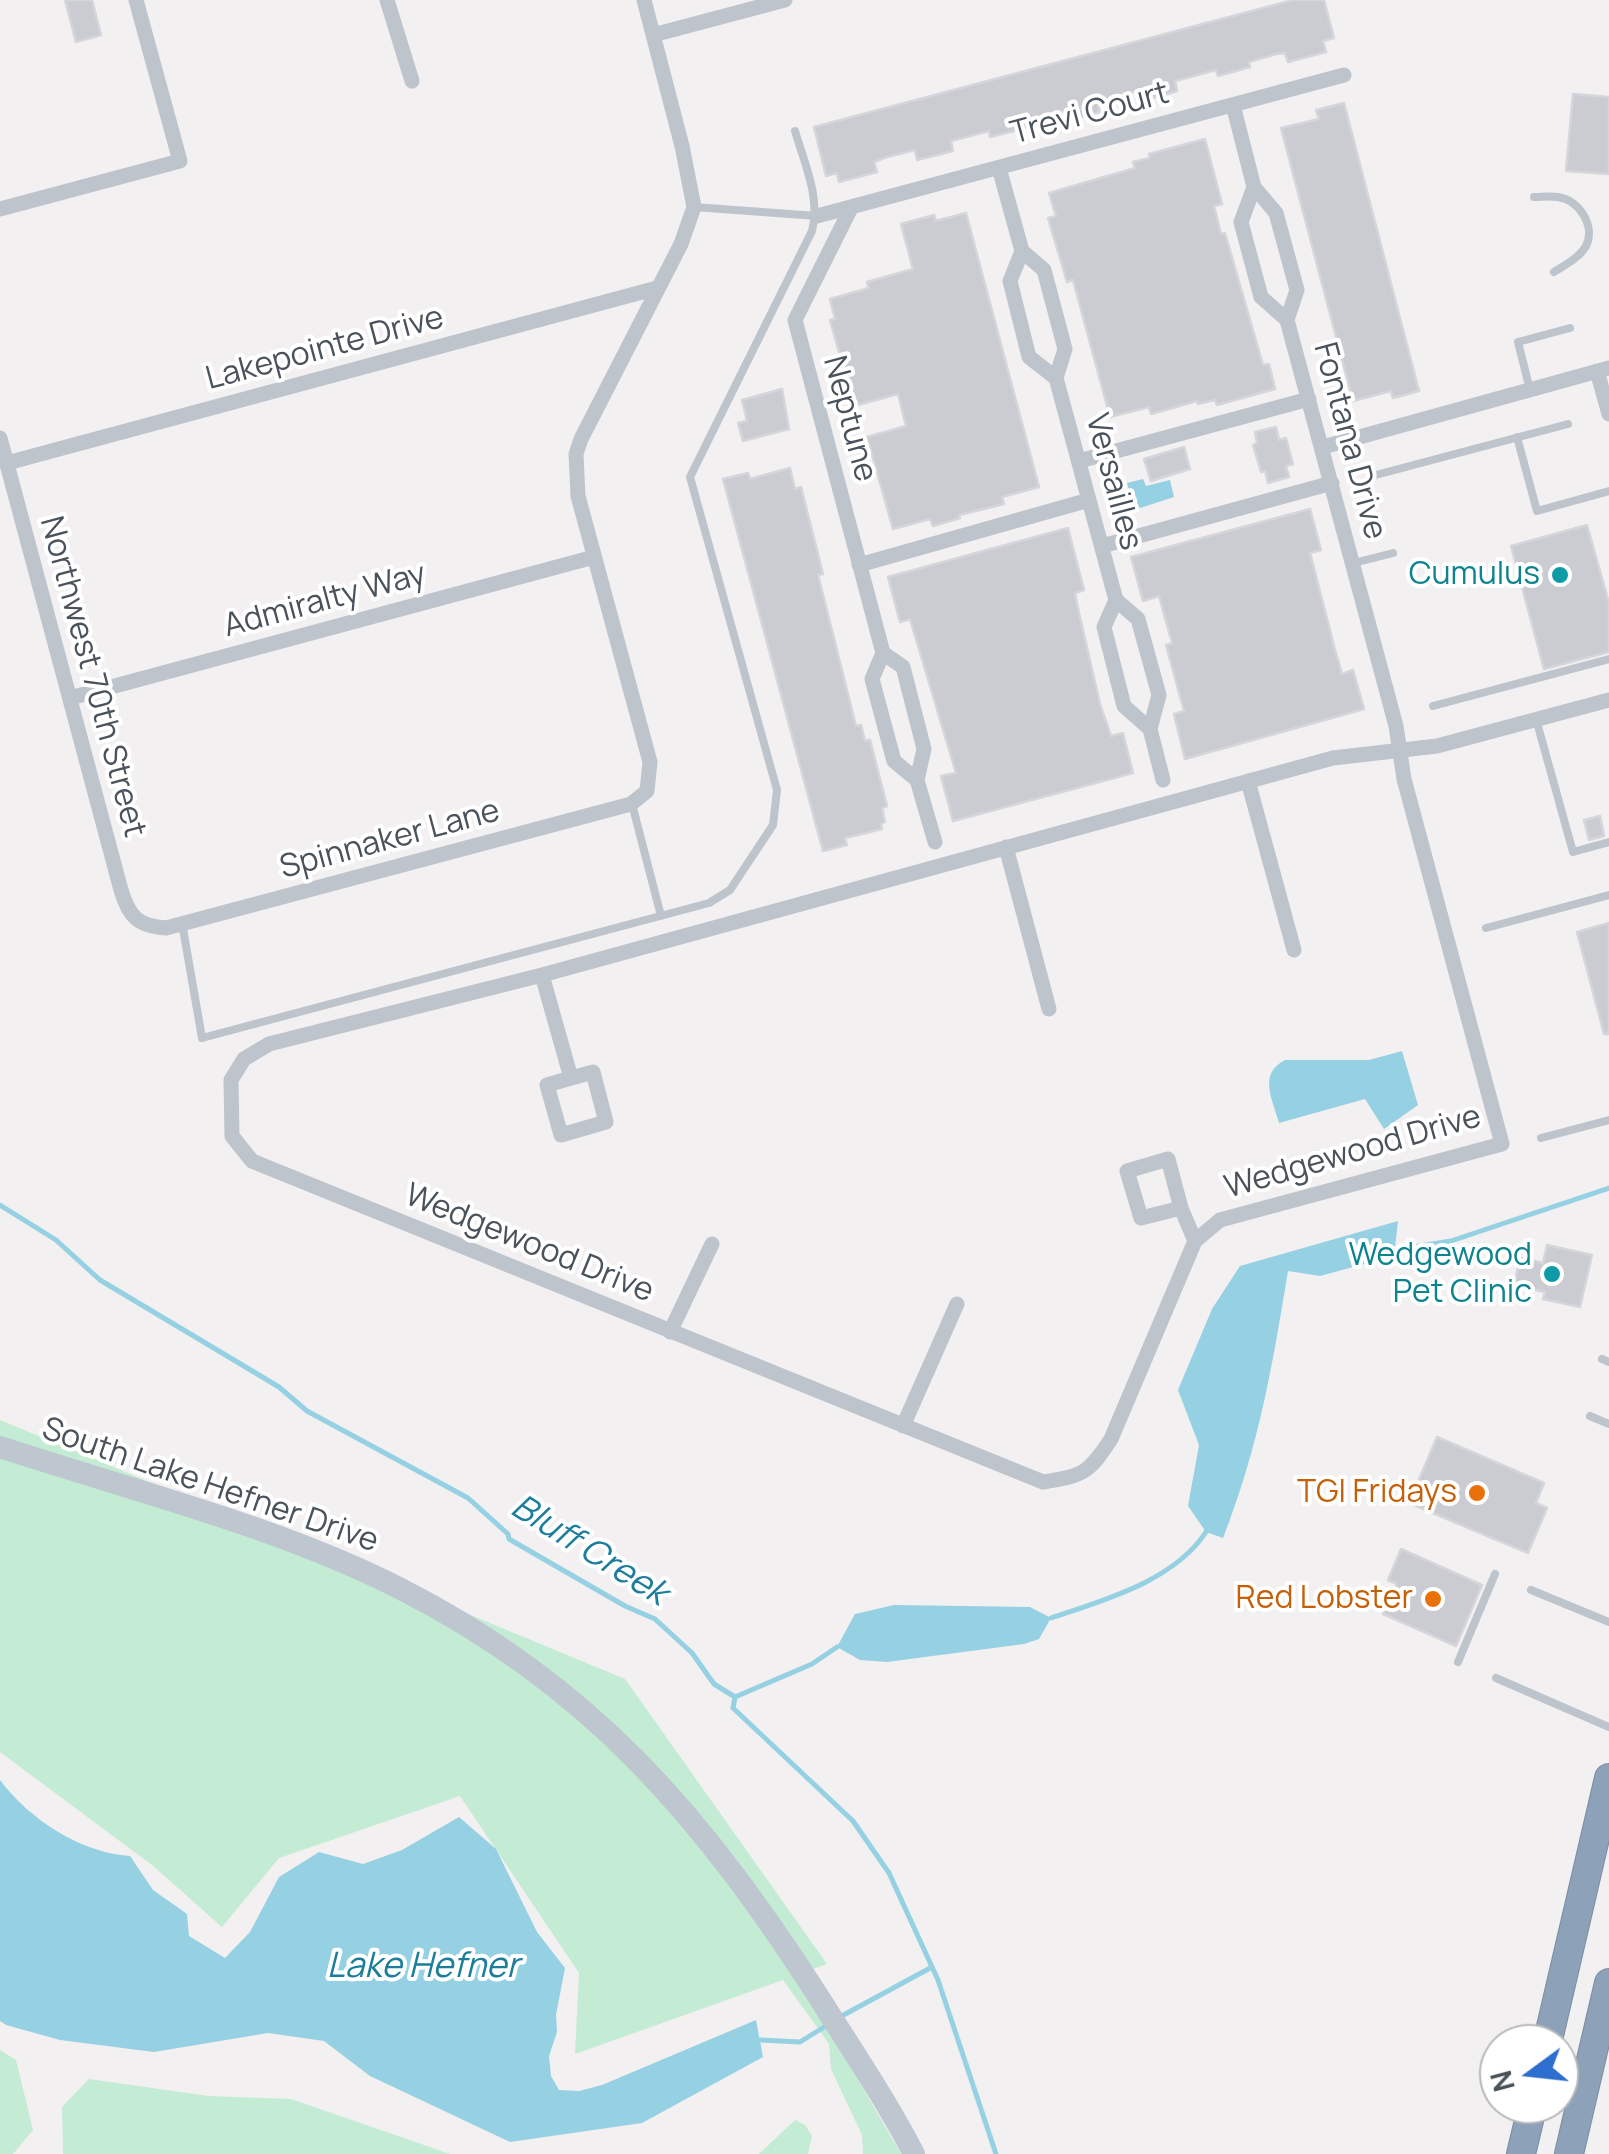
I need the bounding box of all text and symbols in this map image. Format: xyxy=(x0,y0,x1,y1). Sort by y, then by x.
street label: Trevi Court xyxy=(1007,74,1173,154)
street label: Lakepointe Drive xyxy=(202,299,448,399)
street label: Fontana Drive xyxy=(1304,338,1394,544)
street label: Neptune xyxy=(814,352,884,486)
street label: Versailles xyxy=(1076,410,1150,554)
street label: Northwest 70th Street xyxy=(31,512,153,842)
street label: Admiralty Way xyxy=(220,556,430,646)
place label: Cumulus xyxy=(1409,556,1540,594)
marker: Cumulus xyxy=(1549,564,1571,586)
street label: Spinnaker Lane xyxy=(276,792,504,888)
street label: Wedgewood Drive xyxy=(1221,1098,1485,1208)
street label: Wedgewood Drive xyxy=(399,1177,659,1311)
place label: Wedgewood Pet Clinic xyxy=(1349,1237,1532,1312)
marker: Wedgewood Pet Clinic xyxy=(1541,1263,1563,1285)
street label: South Lake Hefner Drive xyxy=(37,1410,383,1562)
place label: TGI Fridays xyxy=(1297,1474,1457,1512)
marker: TGI Fridays xyxy=(1466,1482,1488,1504)
water label: Bluff Creek xyxy=(503,1487,675,1615)
place label: Red Lobster xyxy=(1235,1580,1413,1618)
marker: Red Lobster xyxy=(1422,1588,1444,1610)
water label: Lake Hefner xyxy=(327,1946,519,1988)
north arrow xyxy=(1479,2024,1579,2124)
text: N xyxy=(1481,2067,1523,2096)

